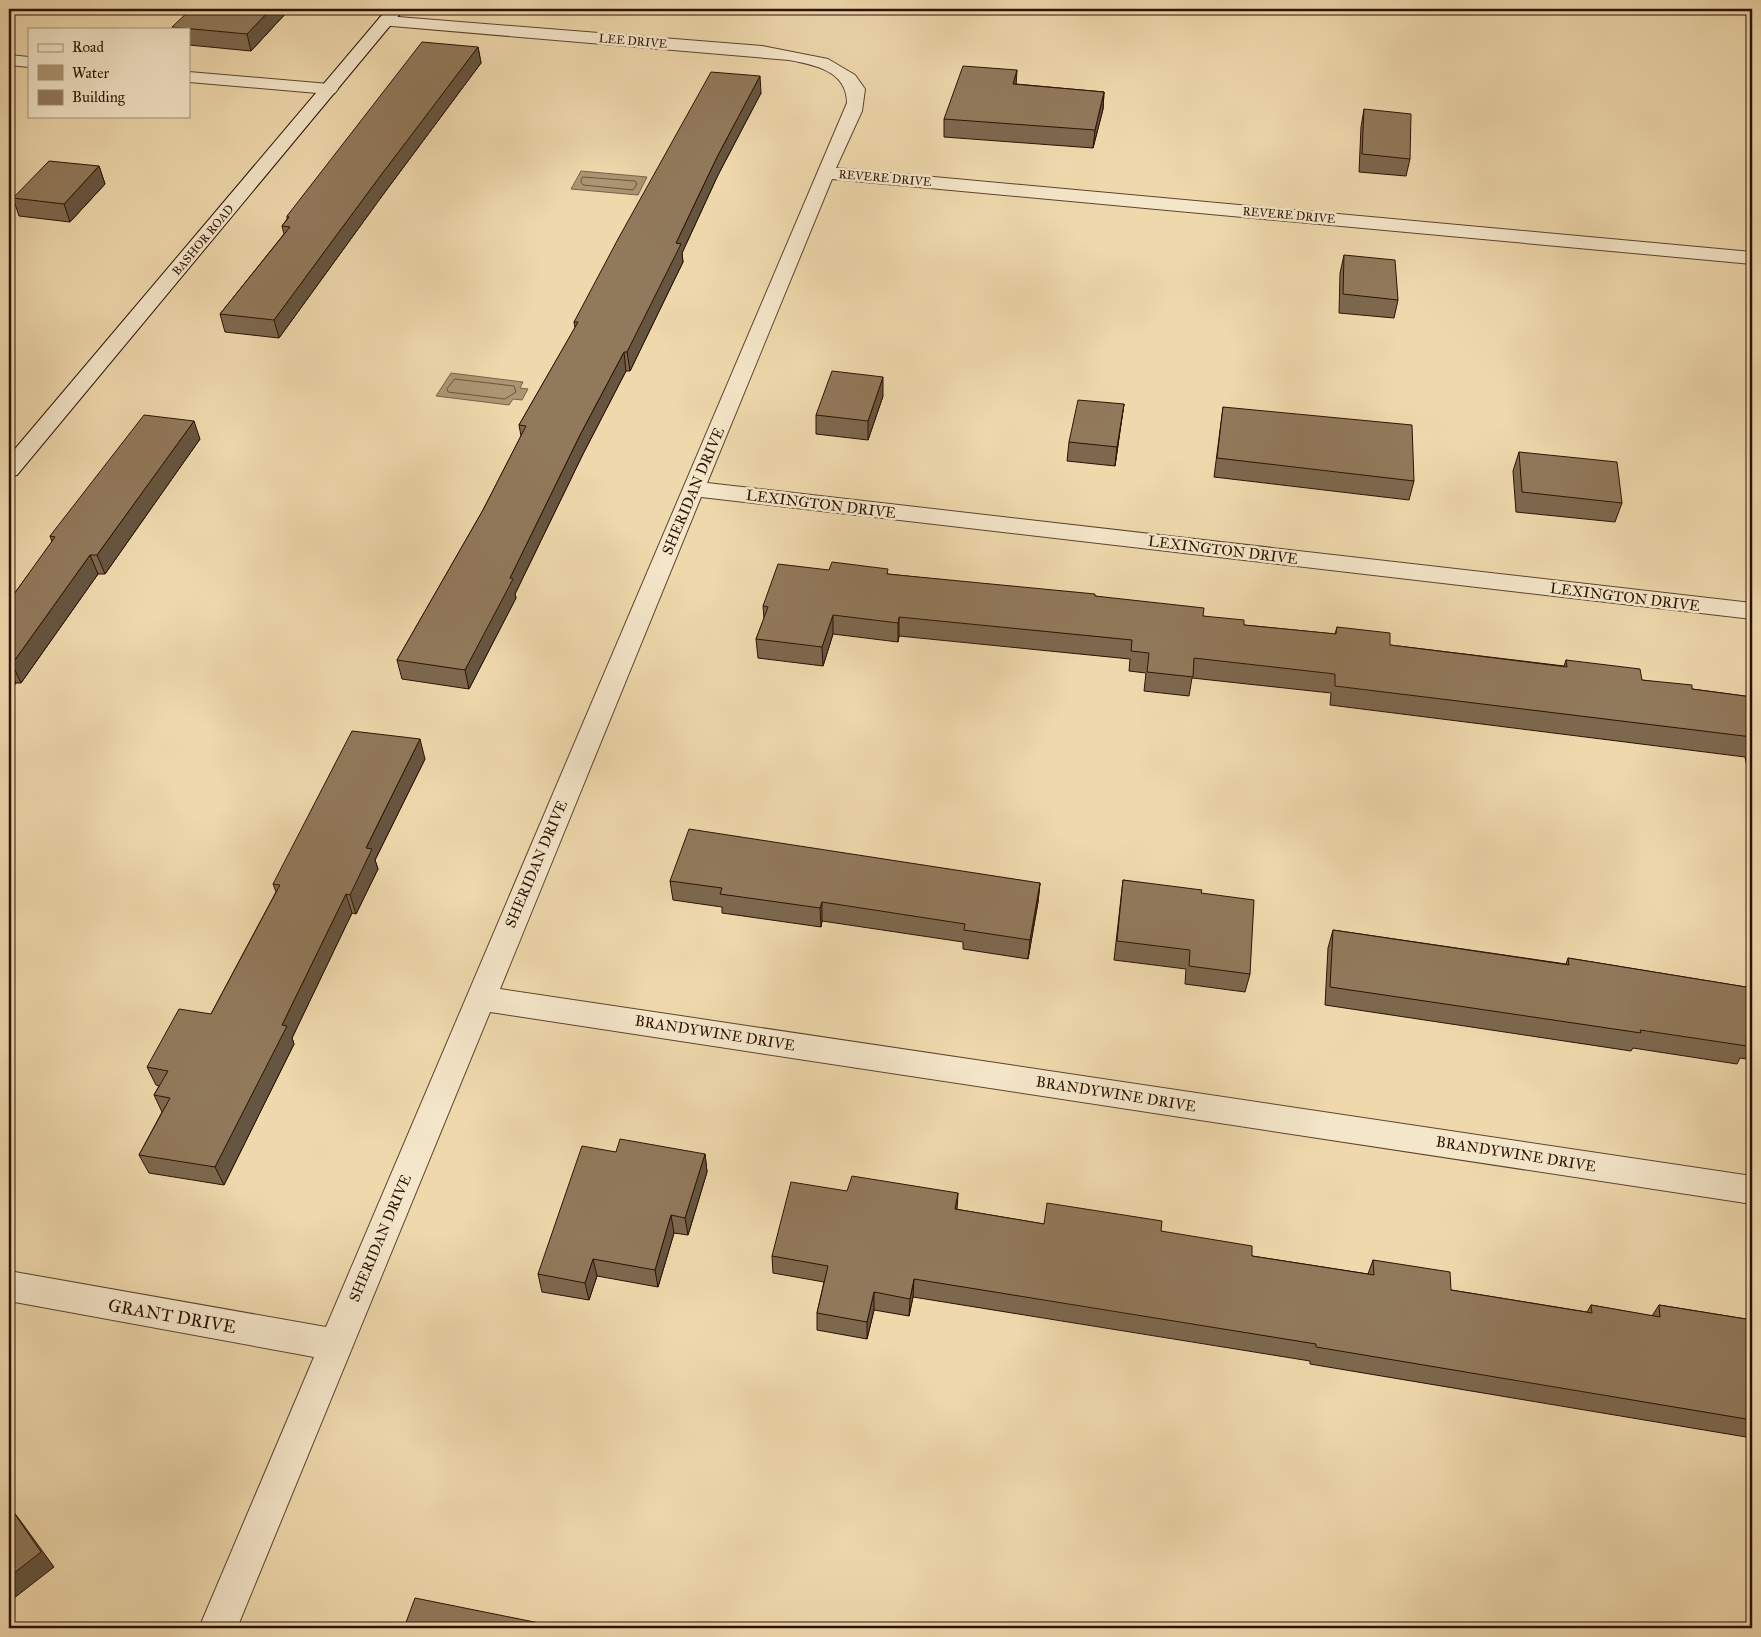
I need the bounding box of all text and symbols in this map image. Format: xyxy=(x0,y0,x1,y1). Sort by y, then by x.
legend xyxy=(28,28,190,118)
street label: LEE DRIVE xyxy=(598,31,668,51)
text: Road xyxy=(72,38,104,56)
text: Water xyxy=(72,64,109,82)
text: Building xyxy=(72,88,126,106)
street label: REVERE DRIVE xyxy=(838,167,932,189)
street label: BASHOR ROAD xyxy=(169,202,237,278)
street label: REVERE DRIVE xyxy=(1242,204,1336,226)
street label: SHERIDAN DRIVE xyxy=(658,424,728,557)
street label: LEXINGTON DRIVE xyxy=(745,486,897,522)
street label: LEXINGTON DRIVE xyxy=(1147,532,1299,568)
street label: LEXINGTON DRIVE xyxy=(1549,579,1701,615)
street label: SHERIDAN DRIVE xyxy=(501,797,571,930)
street label: BRANDYWINE DRIVE xyxy=(634,1011,797,1055)
street label: BRANDYWINE DRIVE xyxy=(1035,1072,1198,1116)
street label: BRANDYWINE DRIVE xyxy=(1435,1132,1598,1176)
street label: SHERIDAN DRIVE xyxy=(345,1171,415,1304)
street label: GRANT DRIVE xyxy=(106,1294,238,1338)

